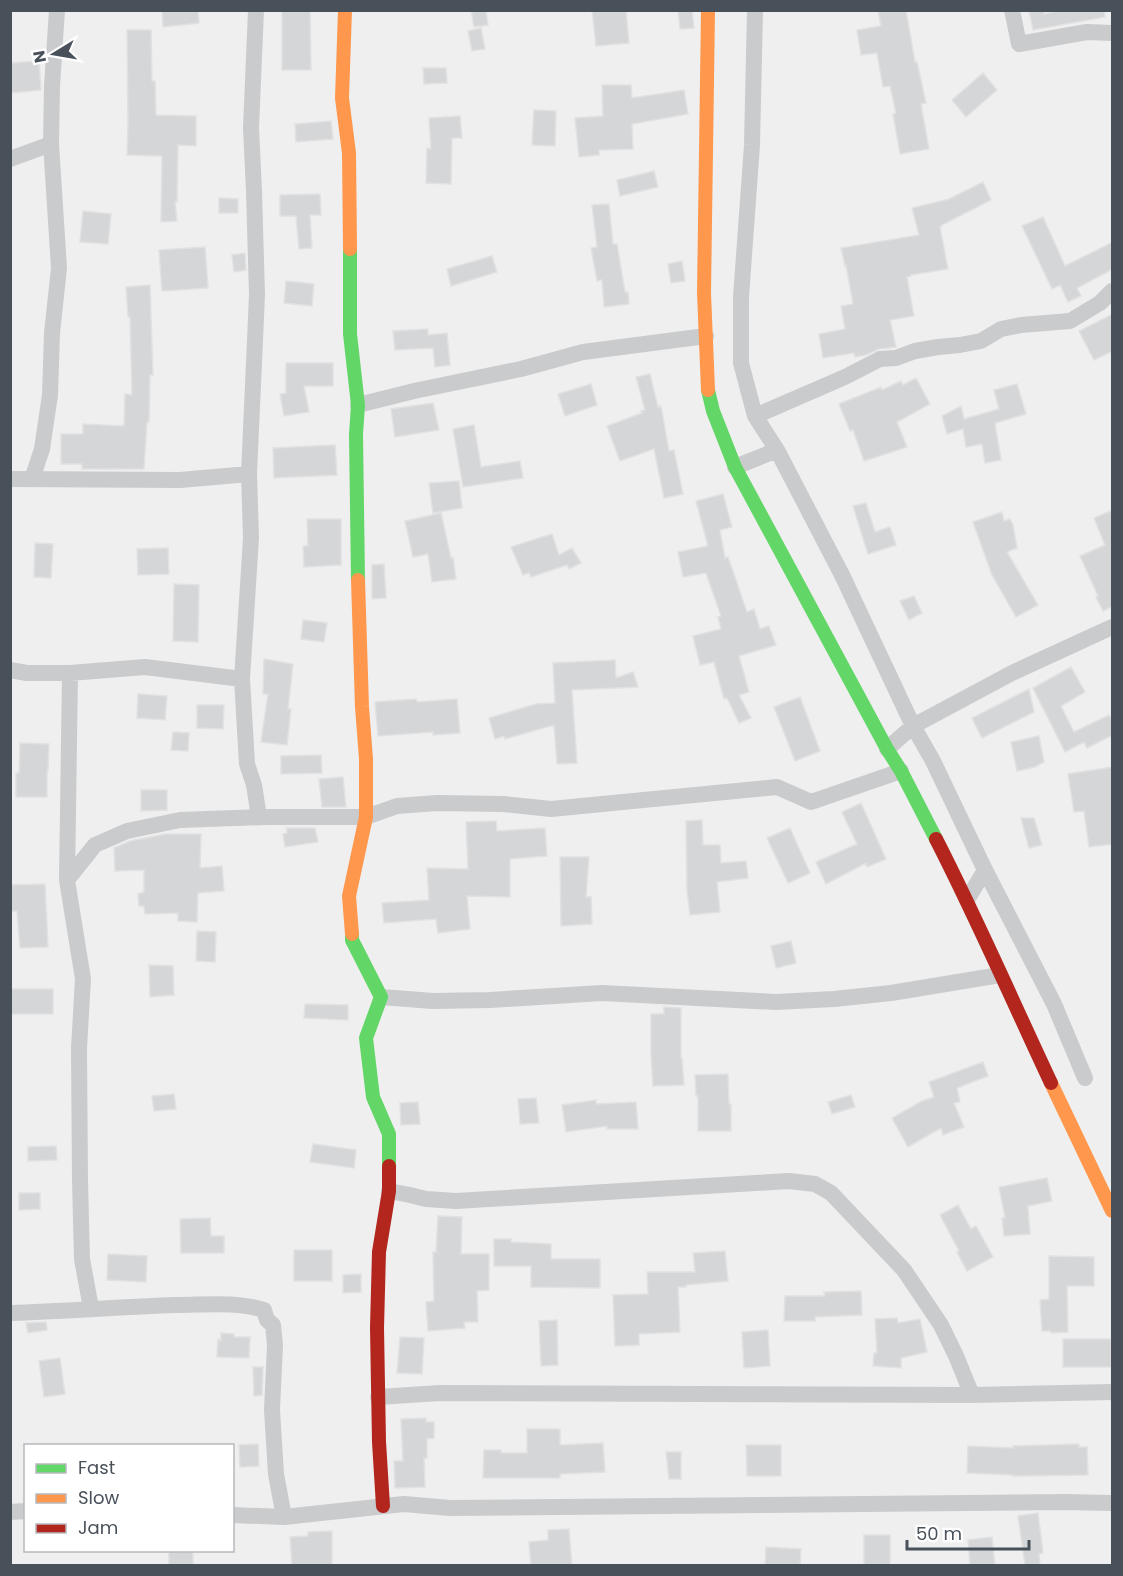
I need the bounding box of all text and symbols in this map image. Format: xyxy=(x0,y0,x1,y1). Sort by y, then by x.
north arrow xyxy=(24,24,84,84)
text: N xyxy=(27,49,52,65)
legend xyxy=(24,1444,234,1552)
text: Fast xyxy=(78,1455,115,1480)
text: Slow xyxy=(78,1485,120,1510)
scale bar xyxy=(907,1513,1028,1551)
text: Jam xyxy=(78,1515,118,1540)
text: 50 m xyxy=(916,1521,962,1546)

